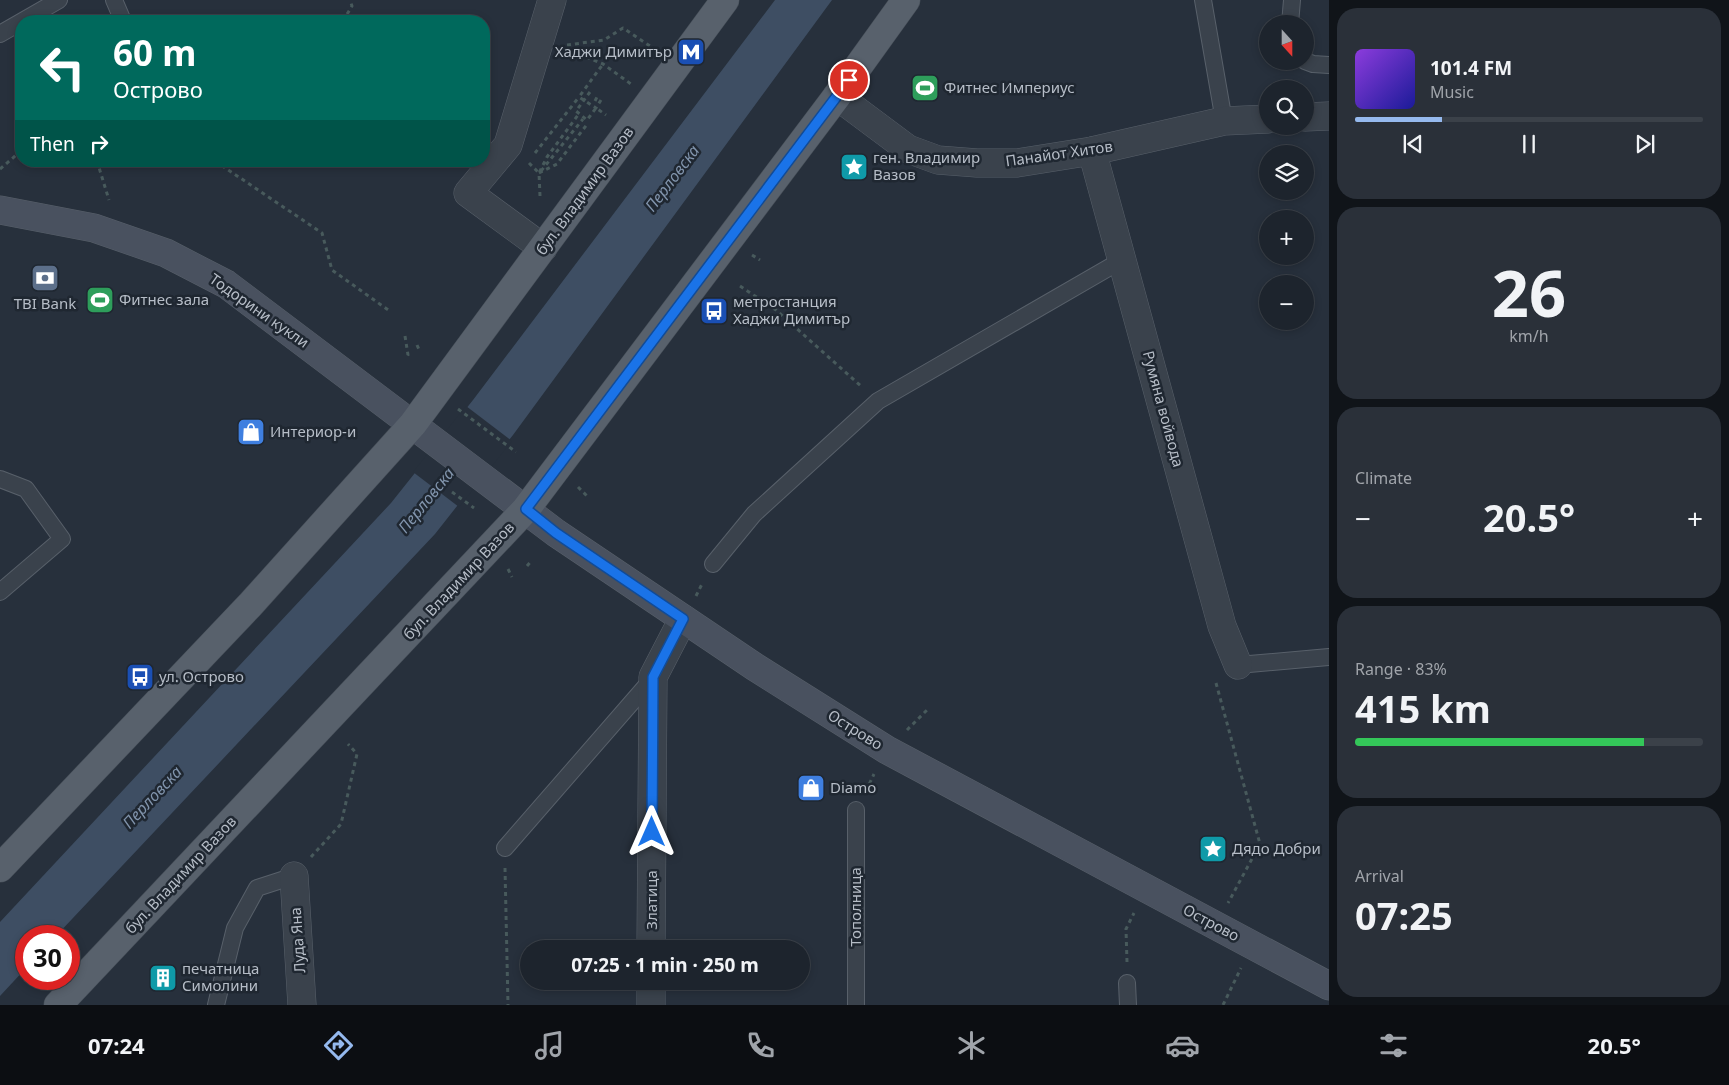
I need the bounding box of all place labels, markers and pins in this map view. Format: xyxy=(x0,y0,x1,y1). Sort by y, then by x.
metro station icon: Хаджи Димитър xyxy=(676,37,706,67)
place label: Хаджи Димитър xyxy=(555,41,672,61)
pin xyxy=(828,59,870,101)
sports icon: Фитнес Империус xyxy=(910,73,940,103)
place label: Фитнес Империус xyxy=(944,77,1075,97)
place label: ген. Владимир Вазов xyxy=(873,147,980,184)
place icon: ген. Владимир Вазов xyxy=(839,152,869,182)
bank icon: TBI Bank xyxy=(30,263,60,293)
sports icon: Фитнес зала xyxy=(85,285,115,315)
place label: Фитнес зала xyxy=(119,289,209,309)
place label: метростанция Хаджи Димитър xyxy=(733,291,850,328)
place label: TBI Bank xyxy=(14,293,76,313)
bus stop icon: метростанция Хаджи Димитър xyxy=(699,296,729,326)
shop icon: Интериор-и xyxy=(236,417,266,447)
place label: Интериор-и xyxy=(270,421,356,441)
bus stop icon: ул. Острово xyxy=(125,662,155,692)
place label: ул. Острово xyxy=(159,666,244,686)
shop icon: Diamo xyxy=(796,773,826,803)
place label: Diamo xyxy=(830,777,876,797)
place icon: Дядо Добри xyxy=(1198,834,1228,864)
place label: Дядо Добри xyxy=(1232,838,1321,858)
place label: печатница Симолини xyxy=(182,958,259,995)
building icon: печатница Симолини xyxy=(148,963,178,993)

